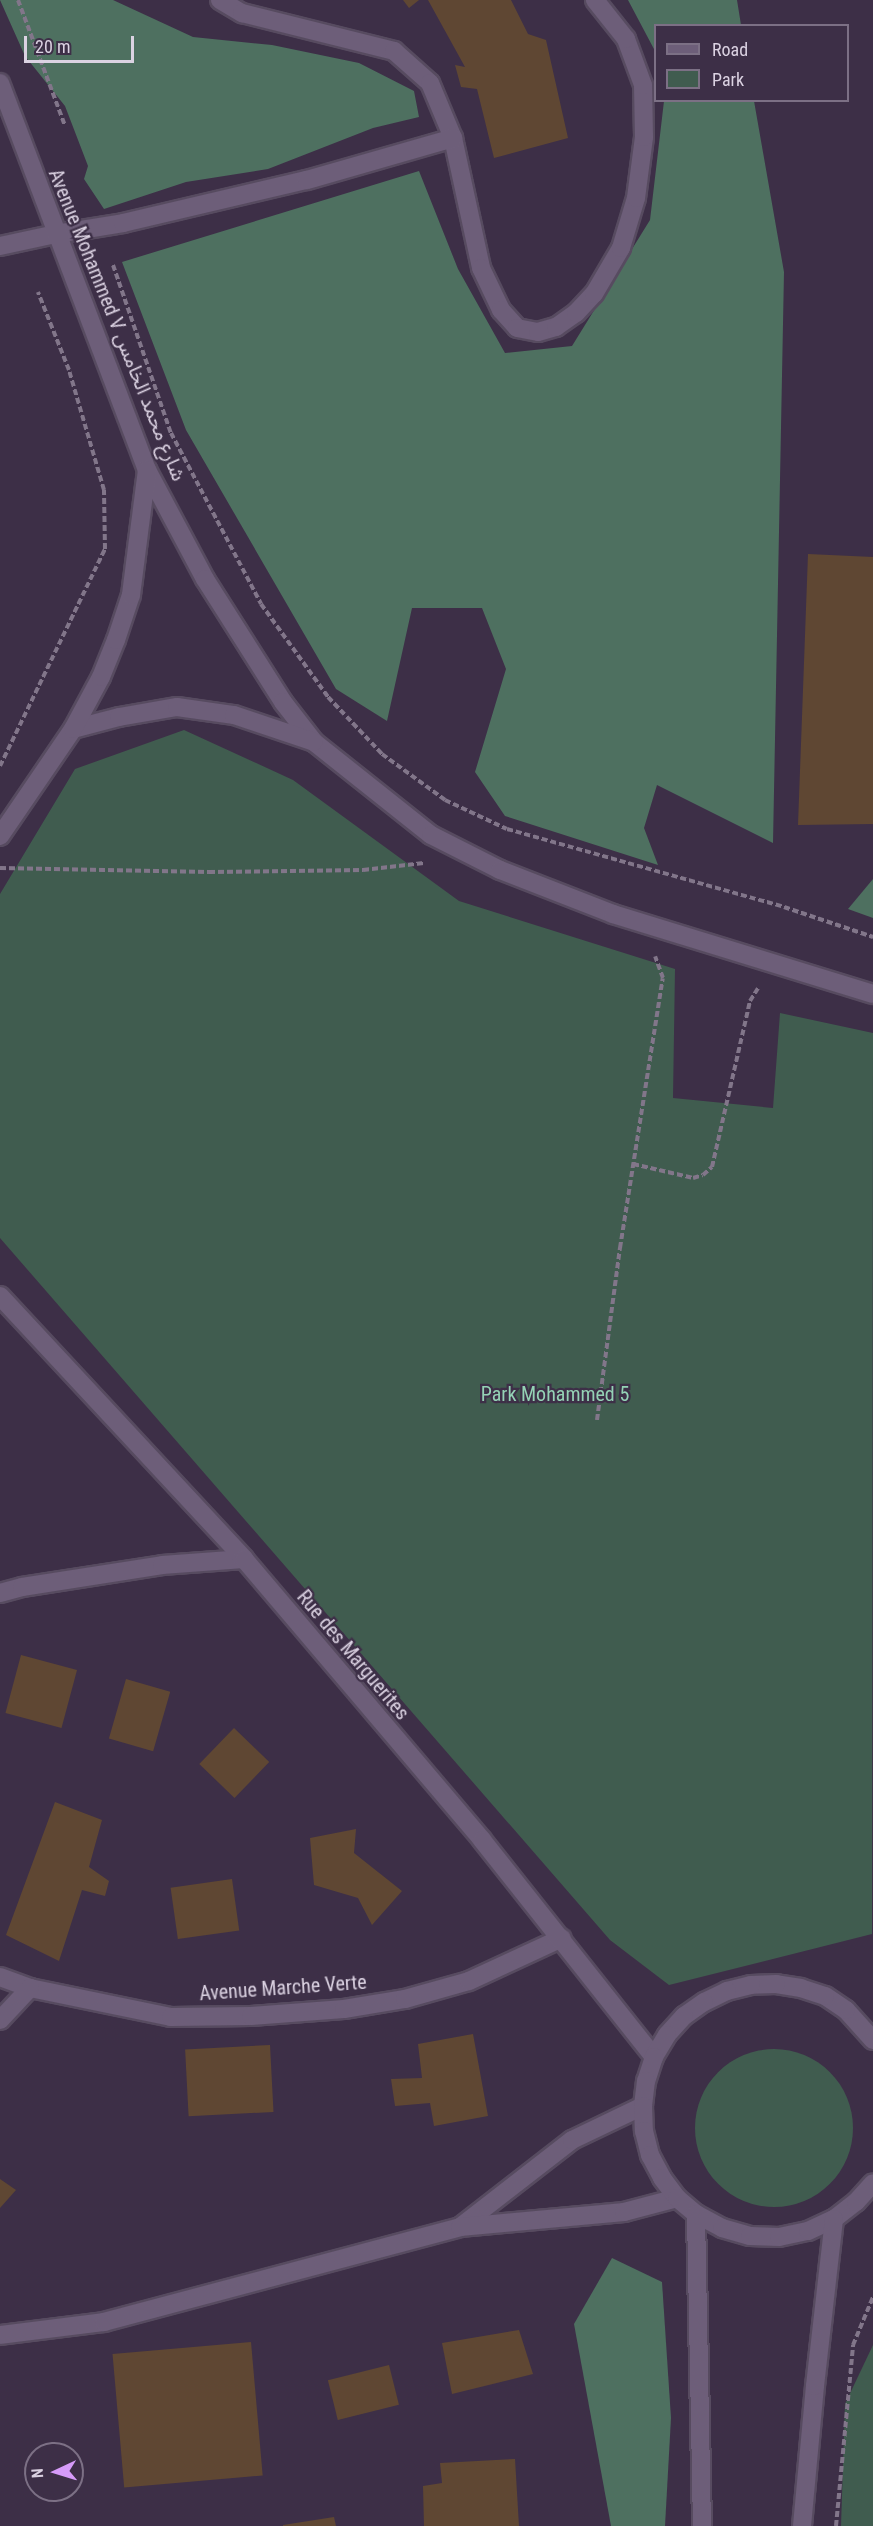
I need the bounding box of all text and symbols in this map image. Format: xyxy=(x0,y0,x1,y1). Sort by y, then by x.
scale bar xyxy=(27,24,136,62)
legend xyxy=(654,24,849,102)
text: 20 m xyxy=(35,36,70,57)
text: Road xyxy=(712,39,748,60)
text: Park xyxy=(712,69,744,90)
street label: Avenue Mohammed V شارع محمد الخامس xyxy=(43,165,191,485)
park label: Park Mohammed 5 xyxy=(481,1382,629,1406)
street label: Rue des Marguerites xyxy=(292,1585,414,1725)
street label: Avenue Marche Verte xyxy=(199,1970,367,2006)
north arrow xyxy=(24,2442,84,2502)
text: N xyxy=(28,2468,47,2479)

